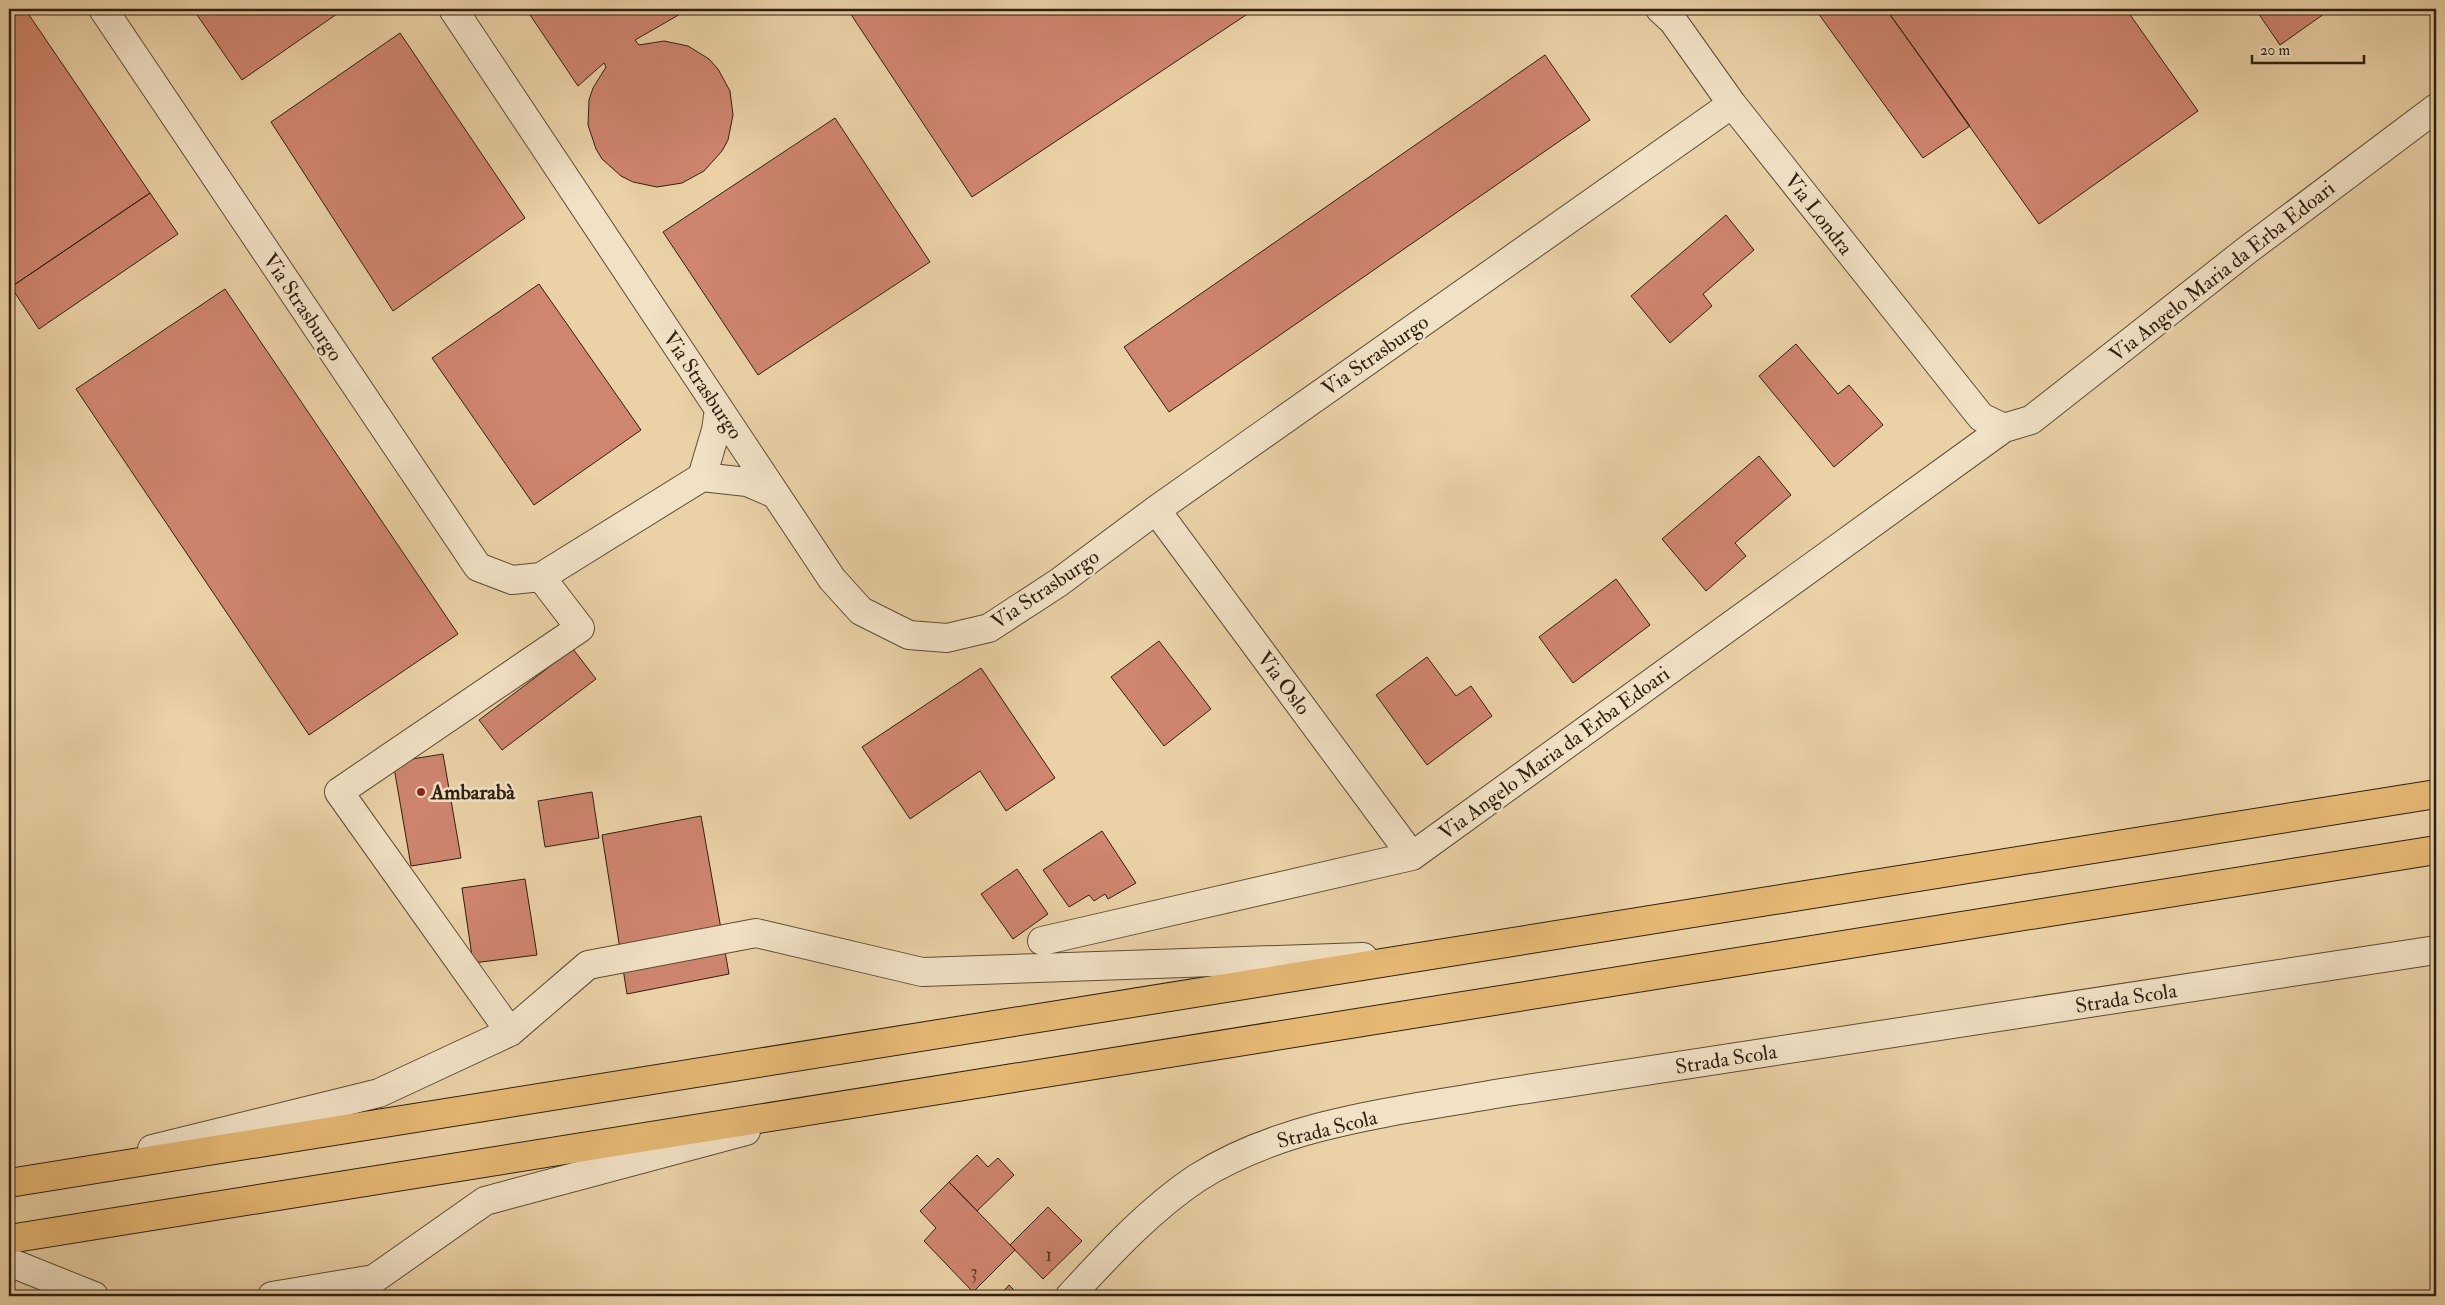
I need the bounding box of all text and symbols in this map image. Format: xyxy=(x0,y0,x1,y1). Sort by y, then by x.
scale bar xyxy=(2252,32,2365,64)
text: 20 m xyxy=(2260,41,2290,60)
street label: Via Londra xyxy=(1778,168,1859,261)
street label: Via Angelo Maria da Erba Edoari xyxy=(2104,175,2341,368)
street label: Via Strasburgo xyxy=(256,248,349,367)
street label: Via Strasburgo xyxy=(1316,309,1434,402)
street label: Via Strasburgo xyxy=(656,326,749,445)
street label: Via Strasburgo xyxy=(986,543,1105,636)
street label: Via Oslo xyxy=(1251,646,1316,721)
street label: Via Angelo Maria da Erba Edoari xyxy=(1433,660,1675,846)
place label: Ambarabà xyxy=(430,779,516,806)
marker: Ambarabà xyxy=(415,786,427,798)
street label: Strada Scola xyxy=(2073,977,2179,1020)
street label: Strada Scola xyxy=(1673,1038,1779,1081)
street label: Strada Scola xyxy=(1274,1104,1380,1155)
house number: 1 xyxy=(1046,1243,1052,1267)
house number: 3 xyxy=(970,1260,978,1284)

